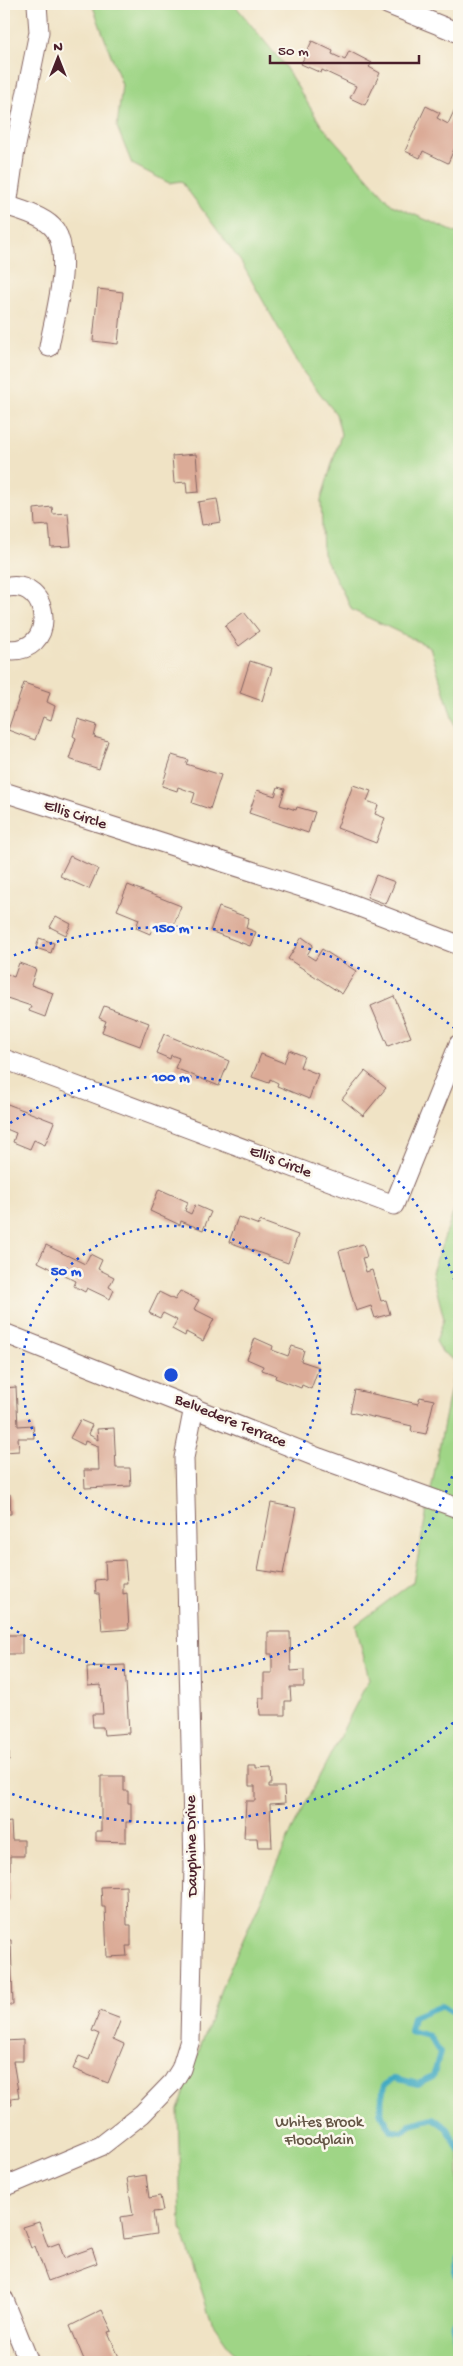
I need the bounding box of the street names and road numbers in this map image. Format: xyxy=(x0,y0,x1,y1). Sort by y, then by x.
street label: Ellis Circle xyxy=(41,797,110,835)
street label: Ellis Circle xyxy=(246,1142,315,1184)
street label: Belvedere Terrace xyxy=(170,1391,289,1453)
street label: Dauphine Drive xyxy=(183,1794,203,1898)

